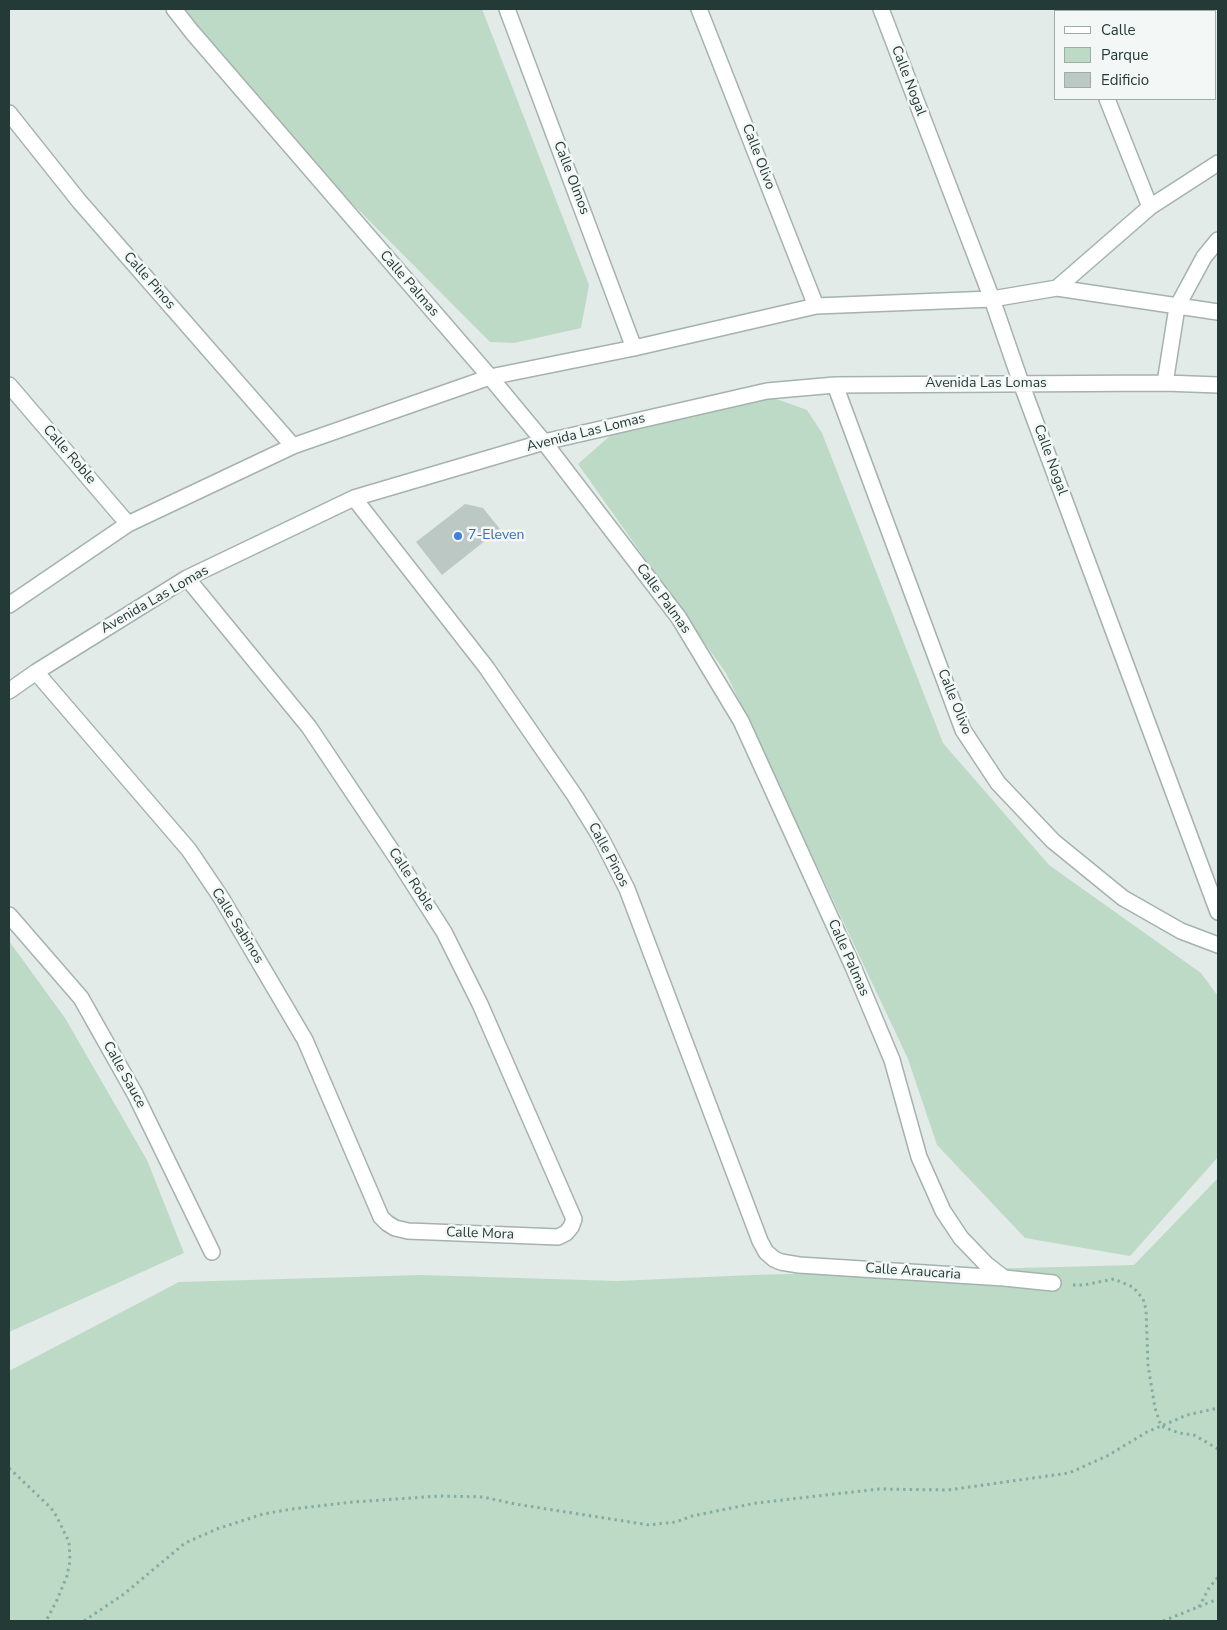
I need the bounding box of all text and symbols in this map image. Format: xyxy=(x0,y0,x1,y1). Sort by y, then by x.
legend xyxy=(1054,10,1217,100)
text: Calle xyxy=(1101,20,1136,40)
street label: Calle Nogal xyxy=(887,44,929,118)
text: Parque xyxy=(1101,45,1149,65)
text: Edificio xyxy=(1101,70,1149,90)
street label: Calle Olivo xyxy=(738,122,778,192)
street label: Calle Olmos xyxy=(549,139,593,217)
street label: Calle Palmas xyxy=(376,248,442,320)
street label: Calle Pinos xyxy=(120,249,178,313)
street label: Avenida Las Lomas xyxy=(925,376,1047,392)
street label: Avenida Las Lomas xyxy=(525,410,647,456)
street label: Calle Roble xyxy=(39,422,99,488)
street label: Calle Nogal xyxy=(1029,422,1071,498)
place label: 7-Eleven xyxy=(468,528,524,544)
marker: 7-Eleven xyxy=(452,530,464,542)
street label: Calle Palmas xyxy=(632,561,694,637)
street label: Avenida Las Lomas xyxy=(98,562,212,638)
street label: Calle Olivo xyxy=(933,667,975,737)
street label: Calle Pinos xyxy=(584,820,632,890)
street label: Calle Roble xyxy=(384,845,438,915)
street label: Calle Sabinos xyxy=(207,885,267,967)
street label: Calle Palmas xyxy=(824,917,872,999)
street label: Calle Sauce xyxy=(99,1039,149,1111)
street label: Calle Mora xyxy=(446,1224,514,1244)
street label: Calle Araucaria xyxy=(865,1260,961,1284)

